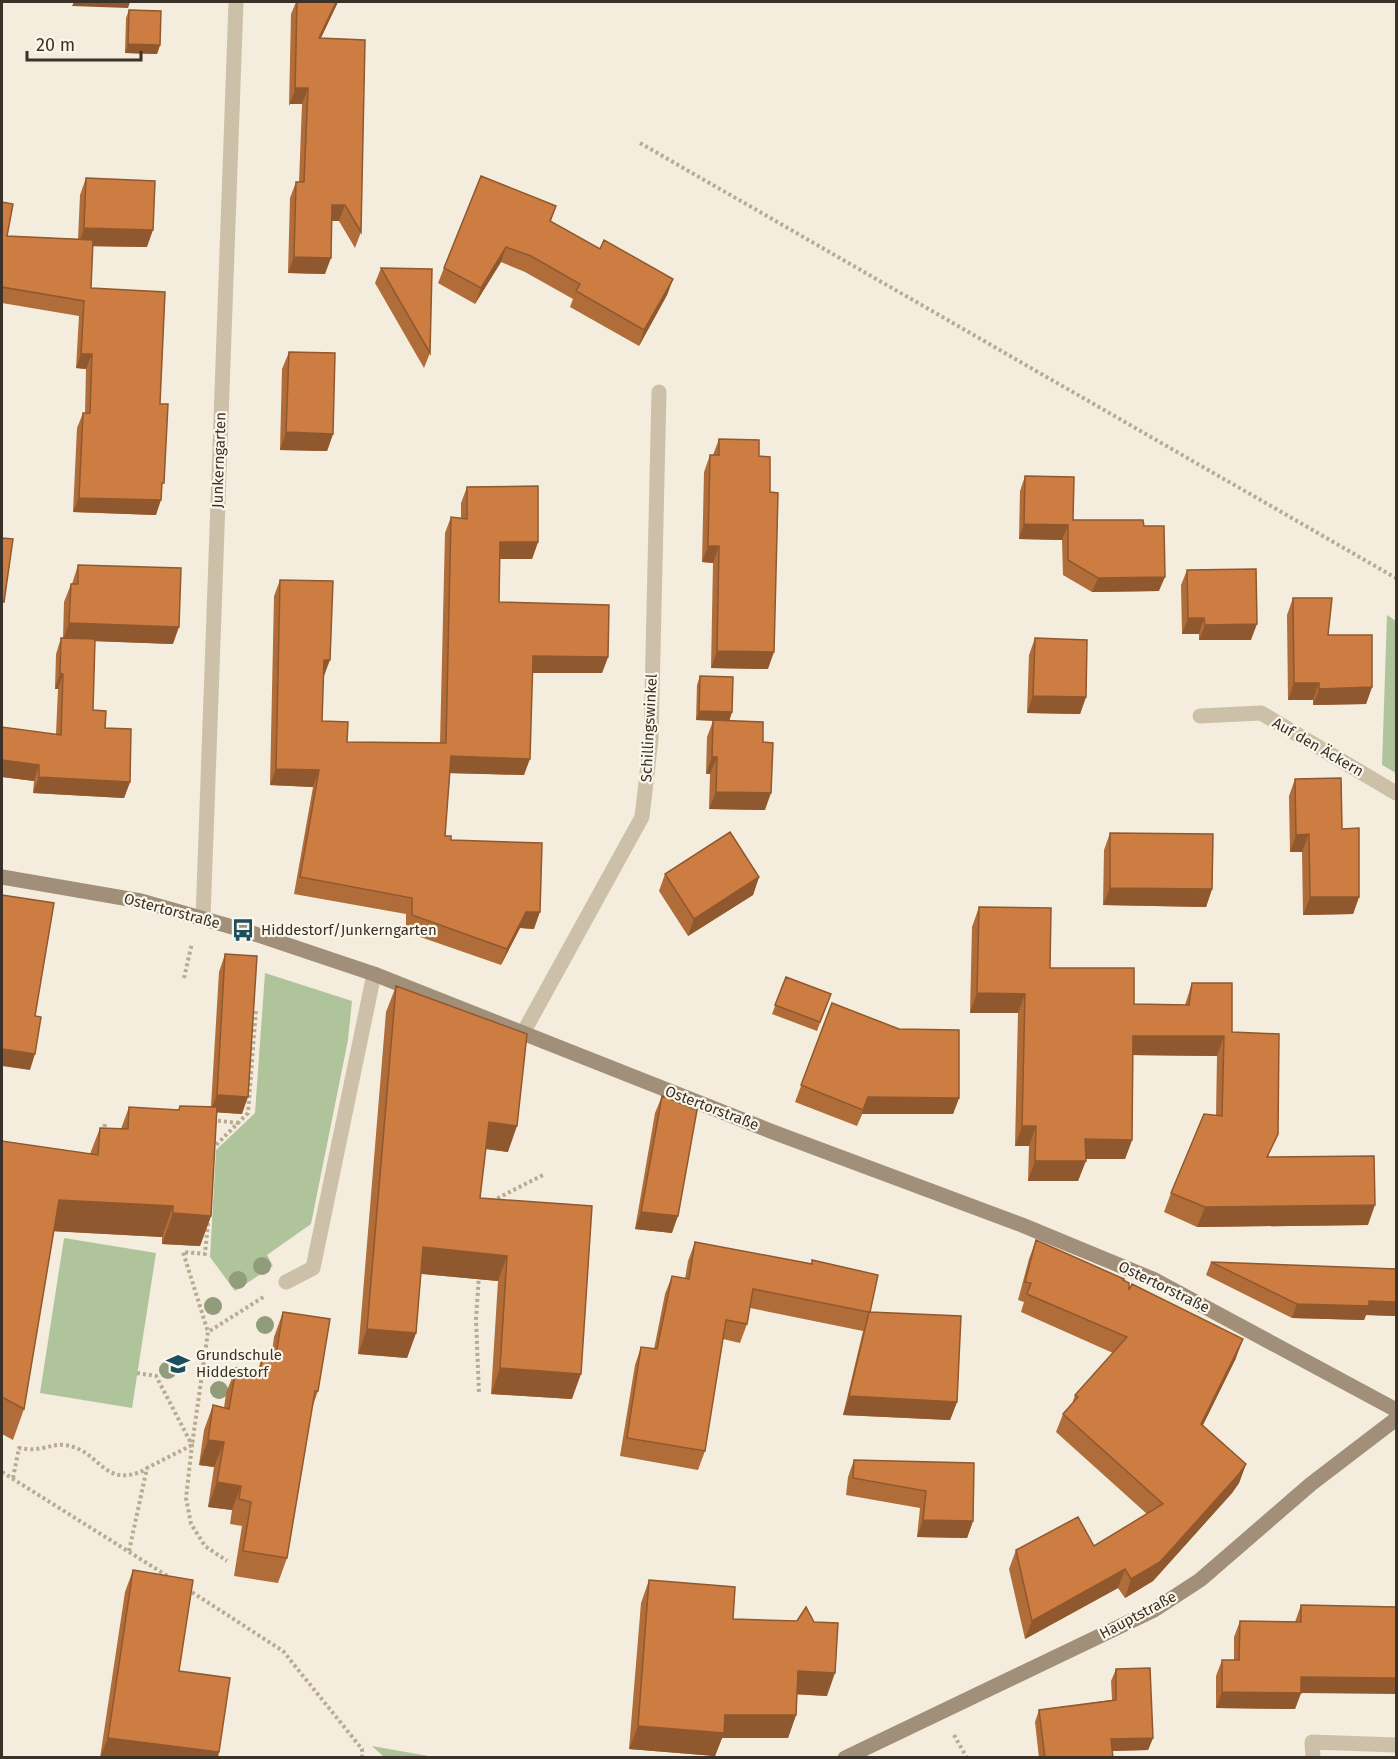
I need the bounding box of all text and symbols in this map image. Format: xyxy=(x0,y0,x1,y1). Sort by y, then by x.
scale bar xyxy=(27,24,141,62)
text: 20 m xyxy=(36,34,75,56)
street label: Junkerngarten xyxy=(208,412,230,508)
street label: Schillingswinkel xyxy=(637,673,661,783)
street label: Auf den Äckern xyxy=(1269,714,1367,780)
street label: Ostertorstraße xyxy=(122,889,222,933)
bus stop icon: Hiddestorf/Junkerngarten xyxy=(230,917,256,943)
place label: Hiddestorf/Junkerngarten xyxy=(261,921,437,939)
street label: Ostertorstraße xyxy=(663,1082,761,1134)
street label: Ostertorstraße xyxy=(1116,1257,1212,1317)
place label: Grundschule Hiddestorf xyxy=(196,1346,282,1381)
school or university icon: Grundschule Hiddestorf xyxy=(165,1351,191,1377)
street label: Hauptstraße xyxy=(1097,1587,1179,1643)

